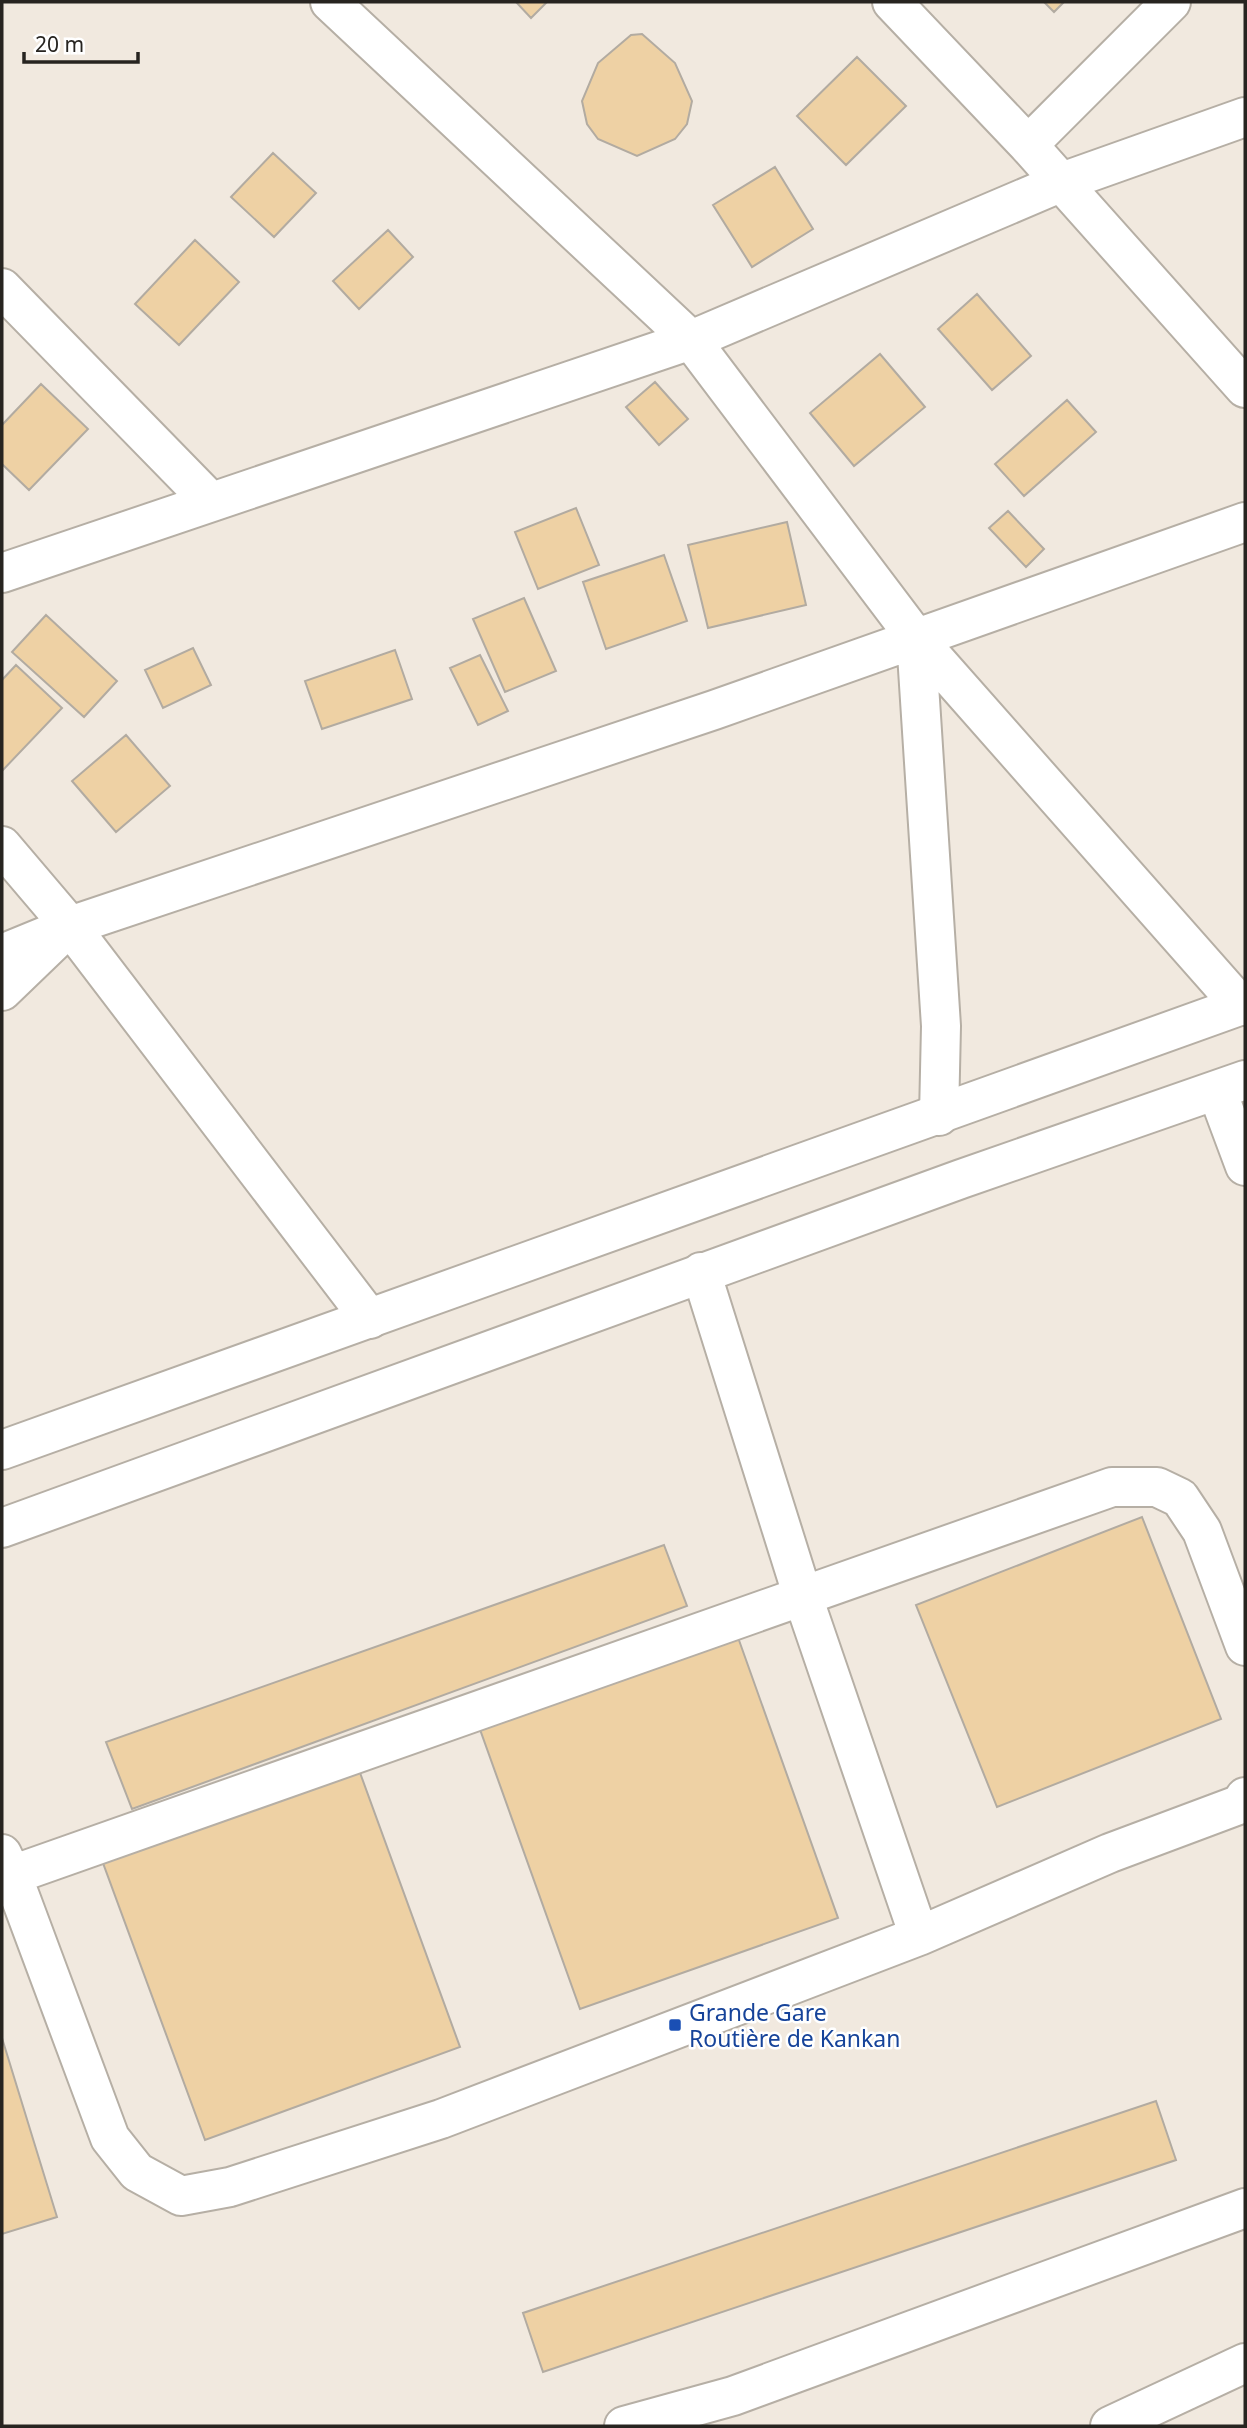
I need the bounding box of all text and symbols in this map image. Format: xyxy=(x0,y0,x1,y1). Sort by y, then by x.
scale bar xyxy=(24,21,138,65)
text: 20 m xyxy=(35,30,84,58)
place label: Grande Gare Routière de Kankan xyxy=(689,1996,901,2054)
marker: Grande Gare Routière de Kankan xyxy=(667,2017,683,2033)

